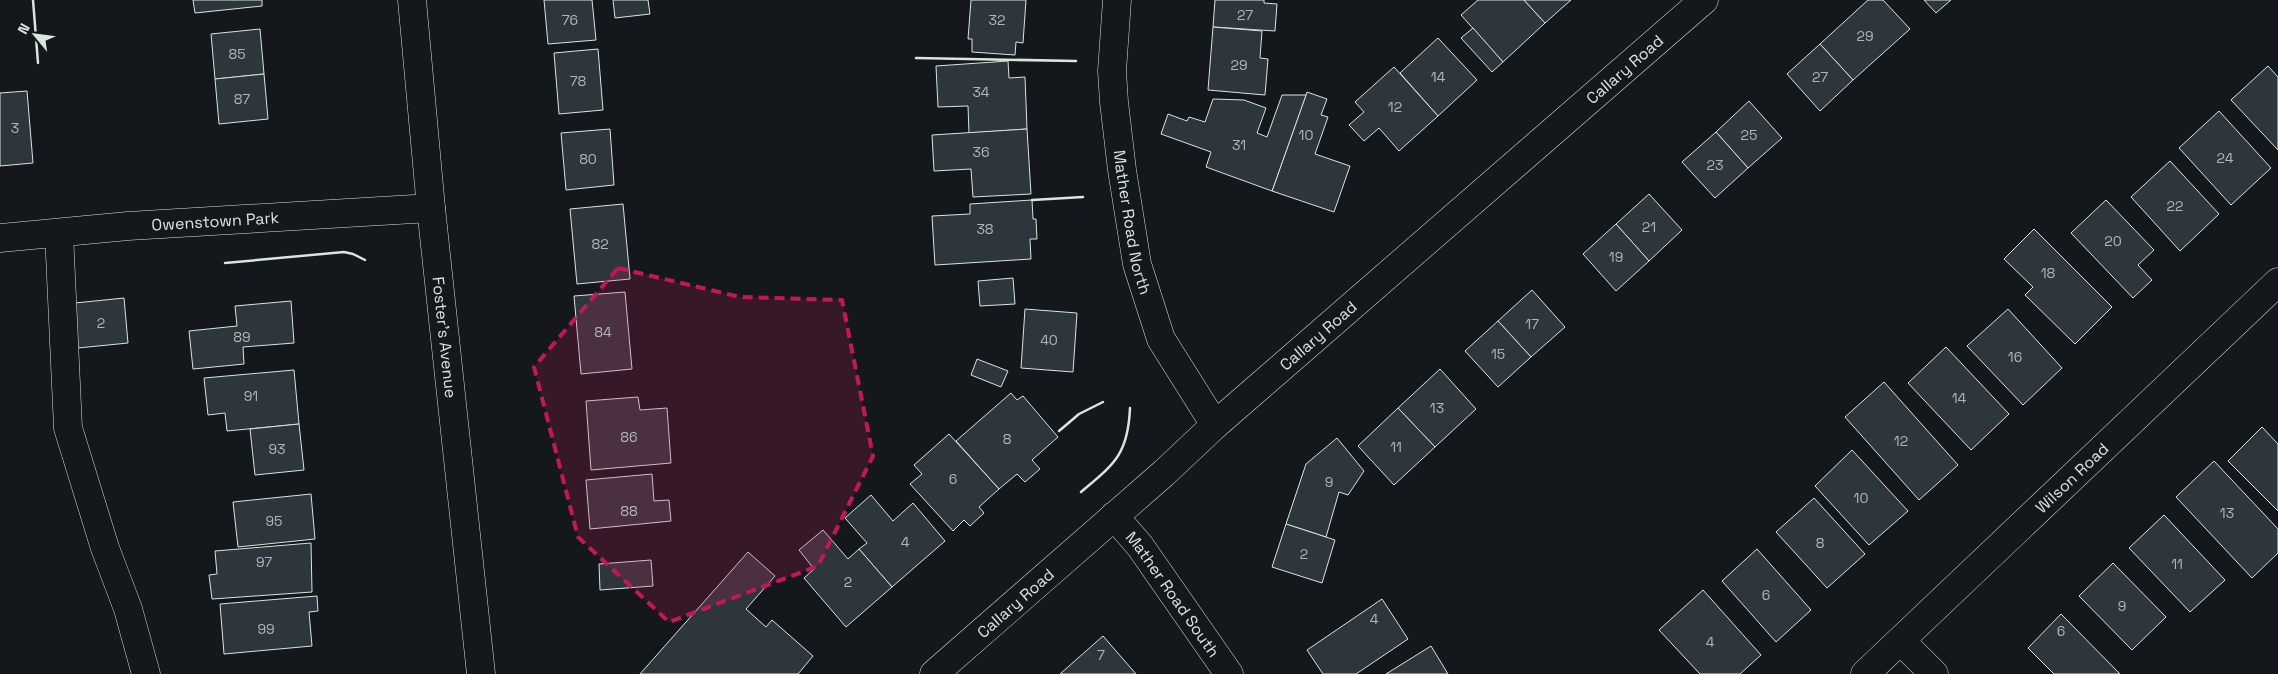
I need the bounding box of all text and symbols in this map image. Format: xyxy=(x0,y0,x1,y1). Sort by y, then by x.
house number: 27 xyxy=(1237,6,1253,24)
north arrow xyxy=(10,10,60,60)
house number: 76 xyxy=(562,11,578,29)
house number: 32 xyxy=(989,11,1005,29)
text: N xyxy=(13,20,34,37)
house number: 29 xyxy=(1857,27,1873,45)
street label: Callary Road xyxy=(1582,30,1668,109)
house number: 85 xyxy=(228,45,246,63)
house number: 29 xyxy=(1231,56,1247,74)
house number: 14 xyxy=(1431,68,1446,86)
house number: 27 xyxy=(1812,68,1828,86)
house number: 78 xyxy=(570,72,587,90)
house number: 34 xyxy=(972,83,990,101)
house number: 87 xyxy=(234,90,250,108)
house number: 12 xyxy=(1388,98,1402,116)
house number: 3 xyxy=(11,119,19,137)
house number: 10 xyxy=(1299,126,1313,144)
house number: 25 xyxy=(1741,126,1757,144)
house number: 31 xyxy=(1232,136,1246,154)
house number: 36 xyxy=(972,143,990,161)
street label: Mather Road North xyxy=(1109,149,1156,297)
house number: 24 xyxy=(2217,149,2234,167)
house number: 80 xyxy=(579,150,597,168)
house number: 23 xyxy=(1707,156,1723,174)
house number: 22 xyxy=(2167,197,2183,215)
street label: Owenstown Park xyxy=(151,207,280,236)
house number: 21 xyxy=(1642,218,1656,236)
house number: 38 xyxy=(976,220,994,238)
house number: 20 xyxy=(2104,232,2122,250)
house number: 82 xyxy=(591,235,609,253)
house number: 19 xyxy=(1609,248,1623,266)
house number: 18 xyxy=(2041,264,2056,282)
street label: Foster's Avenue xyxy=(427,276,461,399)
street label: Callary Road xyxy=(1275,296,1361,375)
house number: 2 xyxy=(97,314,105,332)
house number: 17 xyxy=(1525,315,1539,333)
house number: 84 xyxy=(594,323,612,341)
house number: 89 xyxy=(233,328,251,346)
house number: 40 xyxy=(1040,331,1058,349)
house number: 15 xyxy=(1491,345,1505,363)
house number: 16 xyxy=(2008,348,2022,366)
house number: 91 xyxy=(244,387,258,405)
house number: 14 xyxy=(1952,389,1967,407)
house number: 13 xyxy=(1430,399,1444,417)
house number: 86 xyxy=(620,428,638,446)
house number: 8 xyxy=(1003,430,1012,448)
house number: 12 xyxy=(1894,432,1908,450)
house number: 11 xyxy=(1390,438,1402,456)
street label: Wilson Road xyxy=(2031,438,2113,518)
house number: 93 xyxy=(268,440,286,458)
house number: 6 xyxy=(949,470,957,488)
house number: 9 xyxy=(1325,473,1333,491)
house number: 10 xyxy=(1854,489,1868,507)
house number: 88 xyxy=(620,502,638,520)
house number: 13 xyxy=(2220,504,2234,522)
house number: 95 xyxy=(266,512,282,530)
street label: Mather Road South xyxy=(1121,527,1224,662)
house number: 4 xyxy=(901,533,910,551)
house number: 8 xyxy=(1816,534,1825,552)
house number: 2 xyxy=(1300,545,1308,563)
house number: 97 xyxy=(256,553,272,571)
house number: 11 xyxy=(2171,555,2183,573)
street label: Callary Road xyxy=(973,564,1059,643)
house number: 2 xyxy=(844,573,852,591)
house number: 6 xyxy=(1762,586,1770,604)
house number: 9 xyxy=(2118,597,2126,615)
house number: 4 xyxy=(1370,610,1379,628)
house number: 99 xyxy=(257,620,275,638)
house number: 6 xyxy=(2057,622,2065,640)
house number: 4 xyxy=(1706,633,1715,651)
house number: 7 xyxy=(1097,646,1105,664)

